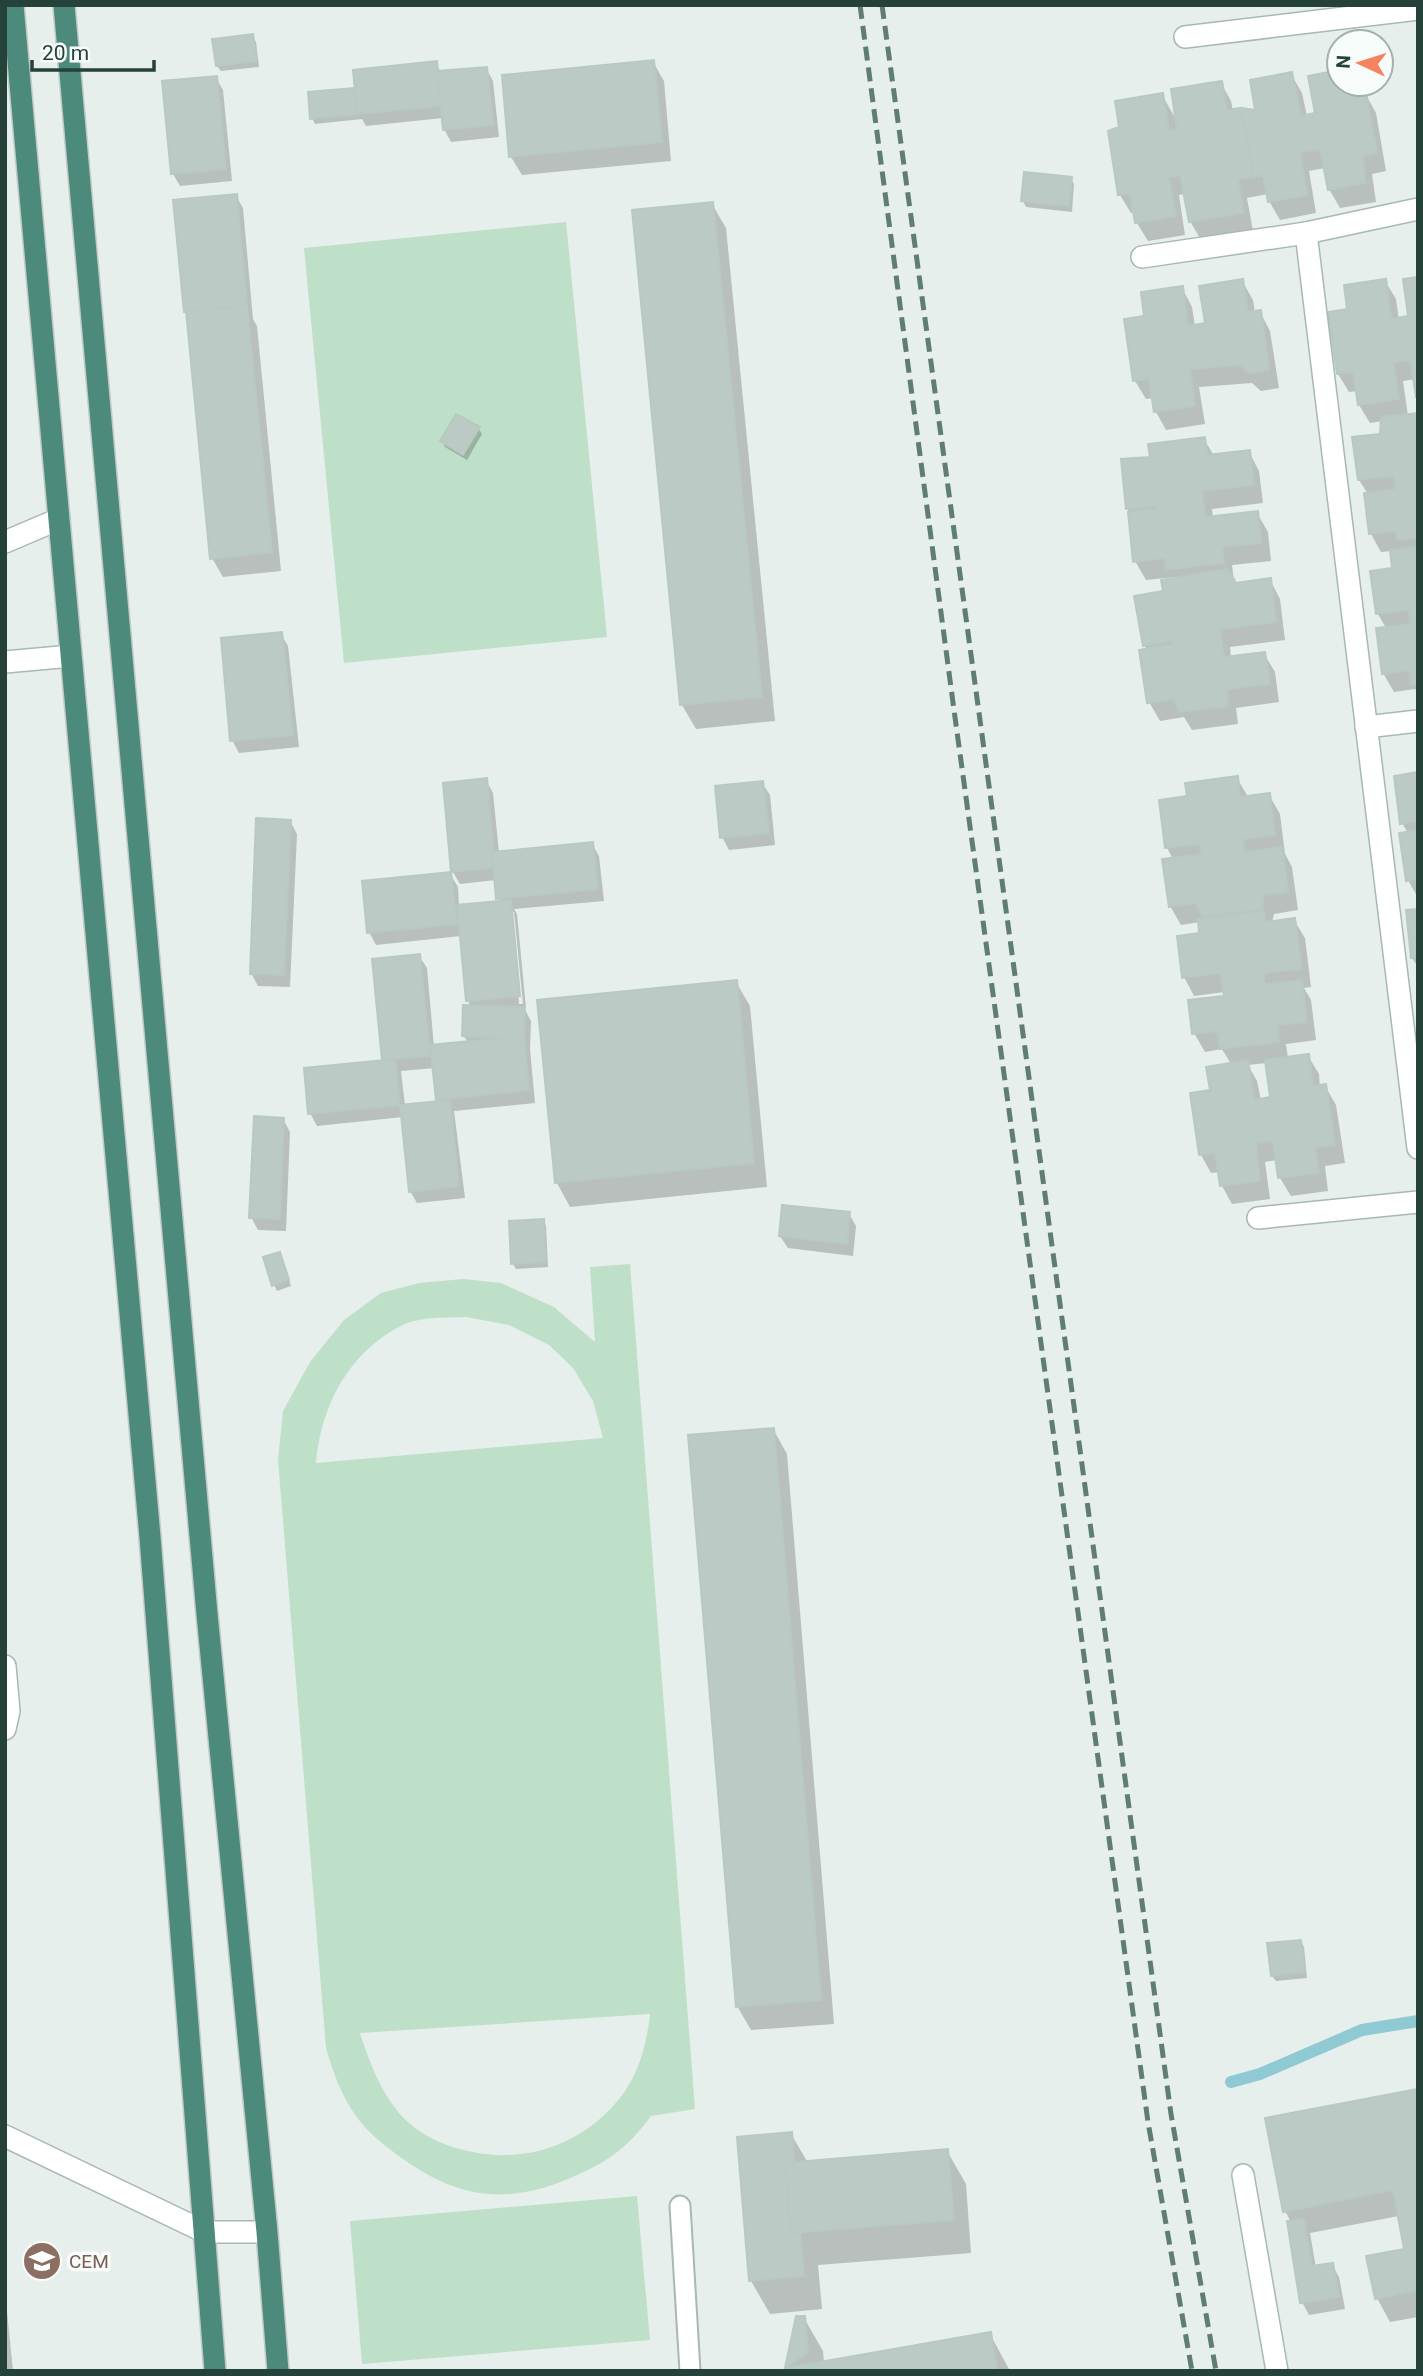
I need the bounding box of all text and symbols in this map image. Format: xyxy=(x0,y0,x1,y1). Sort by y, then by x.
scale bar xyxy=(32,28,154,72)
north arrow xyxy=(1325,28,1395,98)
text: 20 m xyxy=(42,41,89,65)
text: N xyxy=(1332,54,1355,69)
school or university icon: CEM xyxy=(21,2240,63,2282)
place label: CEM xyxy=(69,2250,109,2273)

